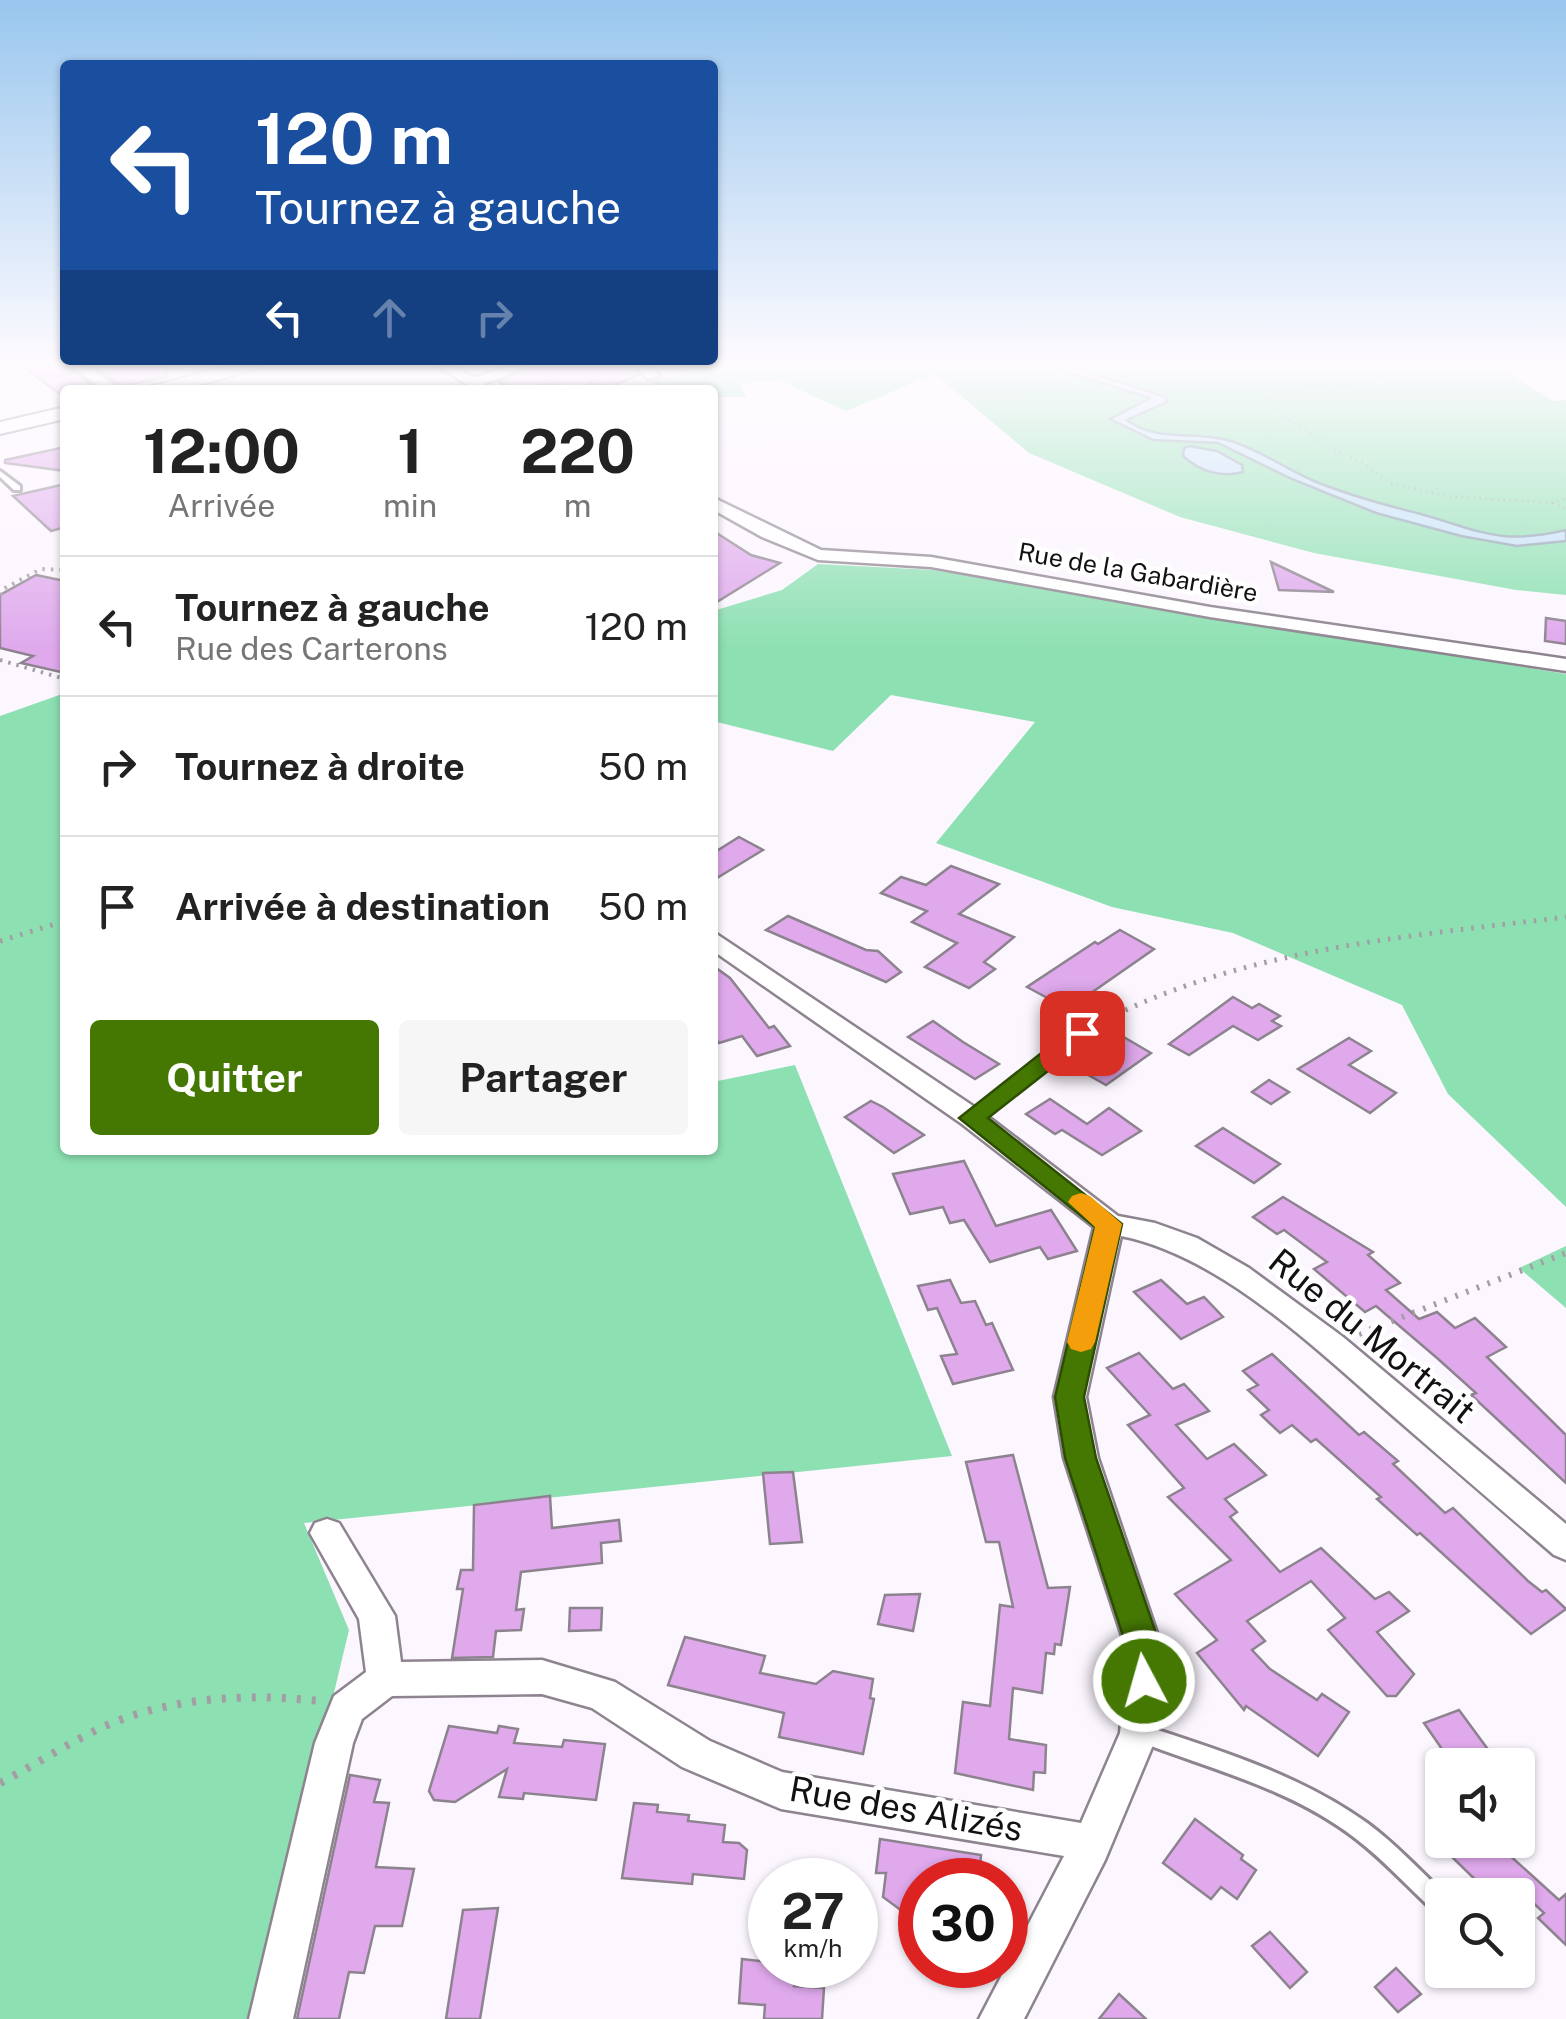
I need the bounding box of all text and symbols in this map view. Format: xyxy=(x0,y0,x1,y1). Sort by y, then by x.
text: 120 m xyxy=(255,97,453,180)
icon: left xyxy=(90,100,220,230)
text: Tournez à gauche xyxy=(255,181,621,234)
icon: left xyxy=(257,290,312,345)
icon: ahead xyxy=(362,290,417,345)
icon: right xyxy=(467,290,522,345)
text: 12:00 xyxy=(143,416,300,487)
text: 1 xyxy=(397,416,423,487)
text: 220 xyxy=(520,416,635,487)
text: Arrivée xyxy=(168,487,275,524)
text: min xyxy=(383,487,437,524)
text: m xyxy=(564,487,591,524)
street label: Rue de la Gabardière xyxy=(1016,536,1260,608)
text: Tournez à gauche xyxy=(175,585,490,630)
icon: left xyxy=(90,599,145,654)
text: 120 m xyxy=(585,604,688,649)
text: Rue des Carterons xyxy=(175,630,448,667)
icon: right xyxy=(90,739,145,794)
text: Tournez à droite xyxy=(175,744,465,789)
text: 50 m xyxy=(598,744,688,789)
icon: arrive xyxy=(90,879,145,934)
text: Arrivée à destination xyxy=(175,884,550,929)
text: 50 m xyxy=(598,884,688,929)
pin xyxy=(1040,991,1125,1076)
icon: arrive xyxy=(1055,1006,1110,1061)
button: Quitter xyxy=(90,1020,379,1135)
button: Partager xyxy=(399,1020,688,1135)
street label: Rue du Mortrait xyxy=(1261,1240,1484,1431)
position arrow xyxy=(1092,1629,1196,1733)
map controls xyxy=(1425,1748,1535,1988)
button: sound xyxy=(1425,1748,1535,1858)
street label: Rue des Alizés xyxy=(786,1768,1026,1849)
speed limit sign: 30 xyxy=(898,1858,1028,1988)
button: search xyxy=(1425,1878,1535,1988)
text: 27 xyxy=(781,1881,845,1940)
text: km/h xyxy=(784,1933,842,1963)

